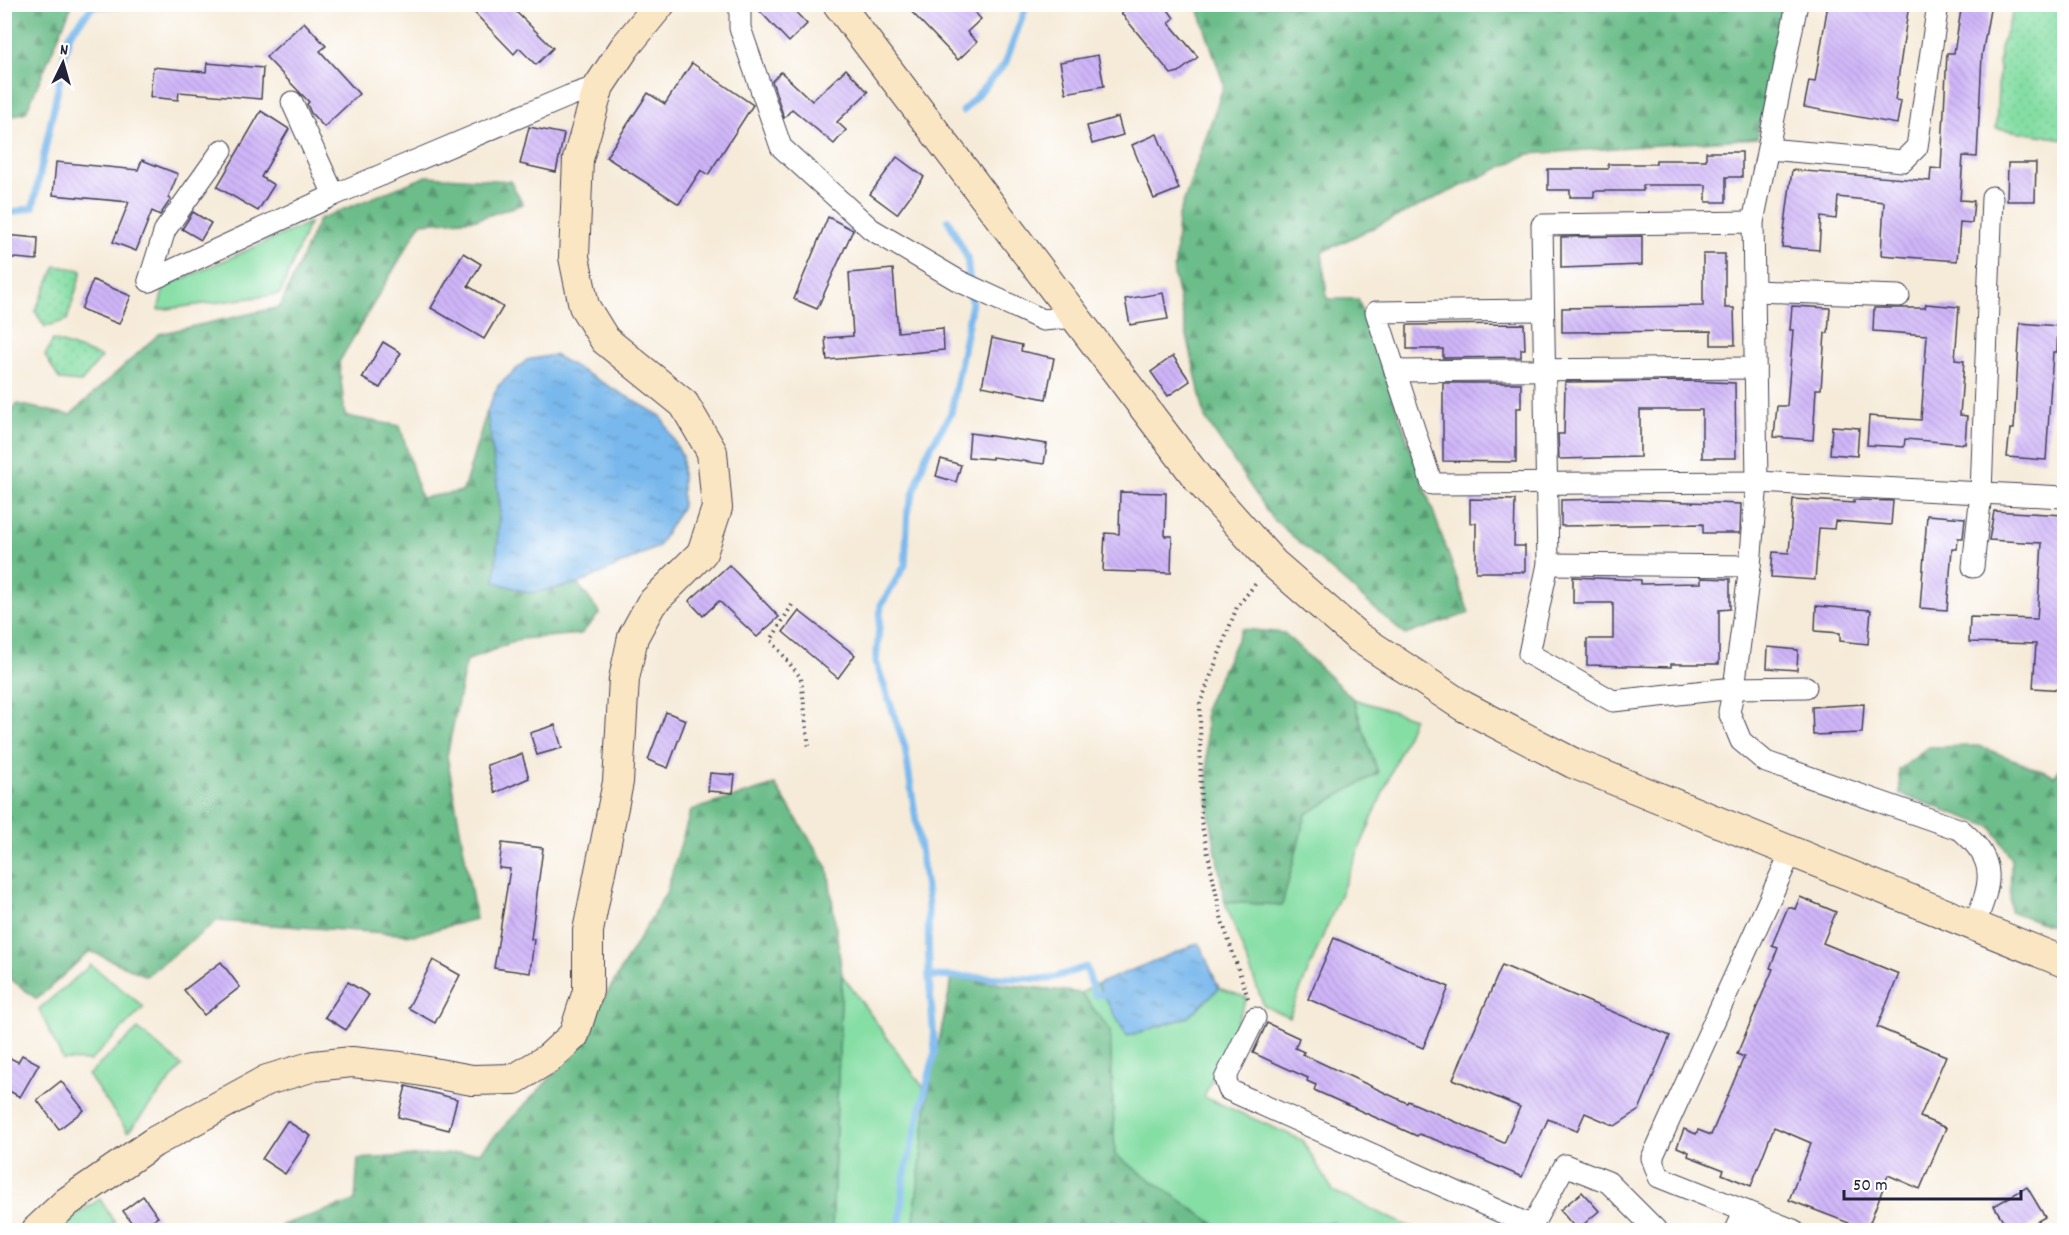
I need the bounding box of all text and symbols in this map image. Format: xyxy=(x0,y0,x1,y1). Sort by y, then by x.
north arrow xyxy=(33,33,93,93)
text: N xyxy=(59,39,69,62)
scale bar xyxy=(1844,1163,2021,1201)
text: 50 m xyxy=(1853,1174,1888,1199)

